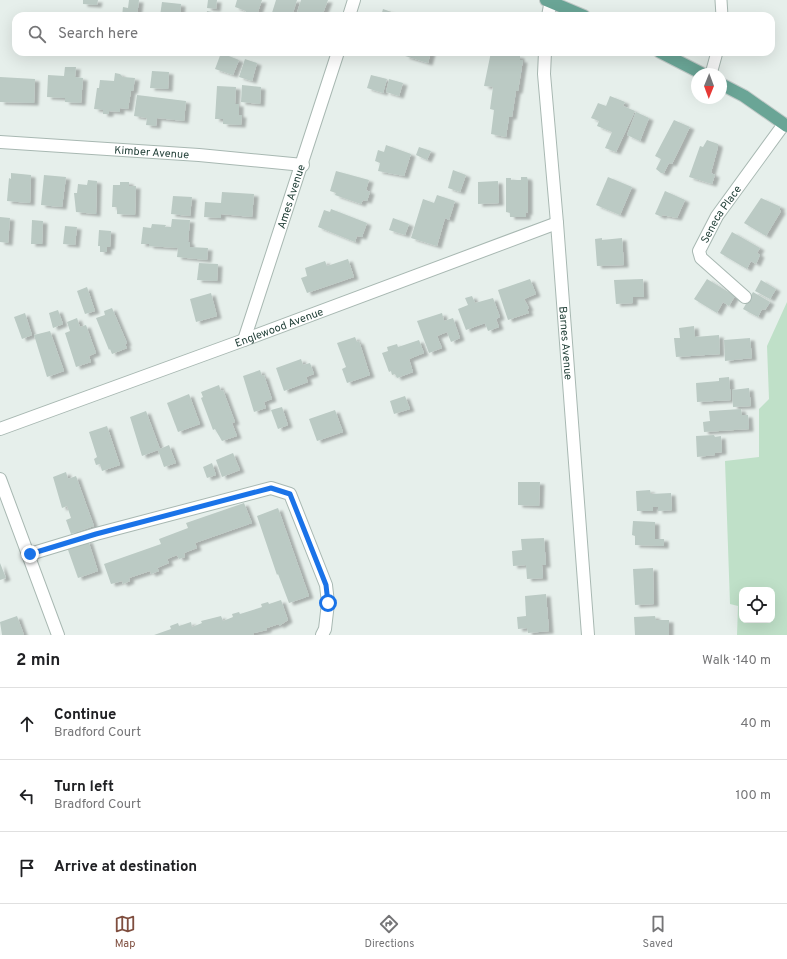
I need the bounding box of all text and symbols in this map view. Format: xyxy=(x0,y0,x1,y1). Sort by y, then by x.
search box xyxy=(12,12,775,56)
icon: search xyxy=(26,23,48,45)
text: Search here xyxy=(58,25,138,44)
north arrow xyxy=(691,68,727,104)
street label: Kimber Avenue xyxy=(114,143,190,162)
street label: Ames Avenue xyxy=(275,163,309,231)
street label: Seneca Place xyxy=(698,183,745,246)
street label: Englewood Avenue xyxy=(233,305,326,351)
street label: Barnes Avenue xyxy=(555,306,575,381)
route end xyxy=(21,545,39,563)
map controls xyxy=(739,587,775,623)
button: locate xyxy=(739,587,775,623)
route start xyxy=(319,594,337,612)
text: 2 min xyxy=(16,650,60,672)
text: Walk · 140 m xyxy=(702,653,771,669)
text: Continue xyxy=(54,706,116,725)
icon: ahead xyxy=(16,713,38,735)
text: 40 m xyxy=(741,716,771,732)
text: Bradford Court xyxy=(54,725,141,741)
text: Turn left xyxy=(54,778,114,797)
icon: left xyxy=(16,785,38,807)
text: 100 m xyxy=(735,788,771,804)
text: Bradford Court xyxy=(54,797,141,813)
icon: arrive xyxy=(16,857,38,879)
text: Arrive at destination xyxy=(54,858,197,877)
tab: Map xyxy=(114,913,136,951)
tab: Directions xyxy=(364,913,414,951)
tab: Saved xyxy=(643,913,673,951)

